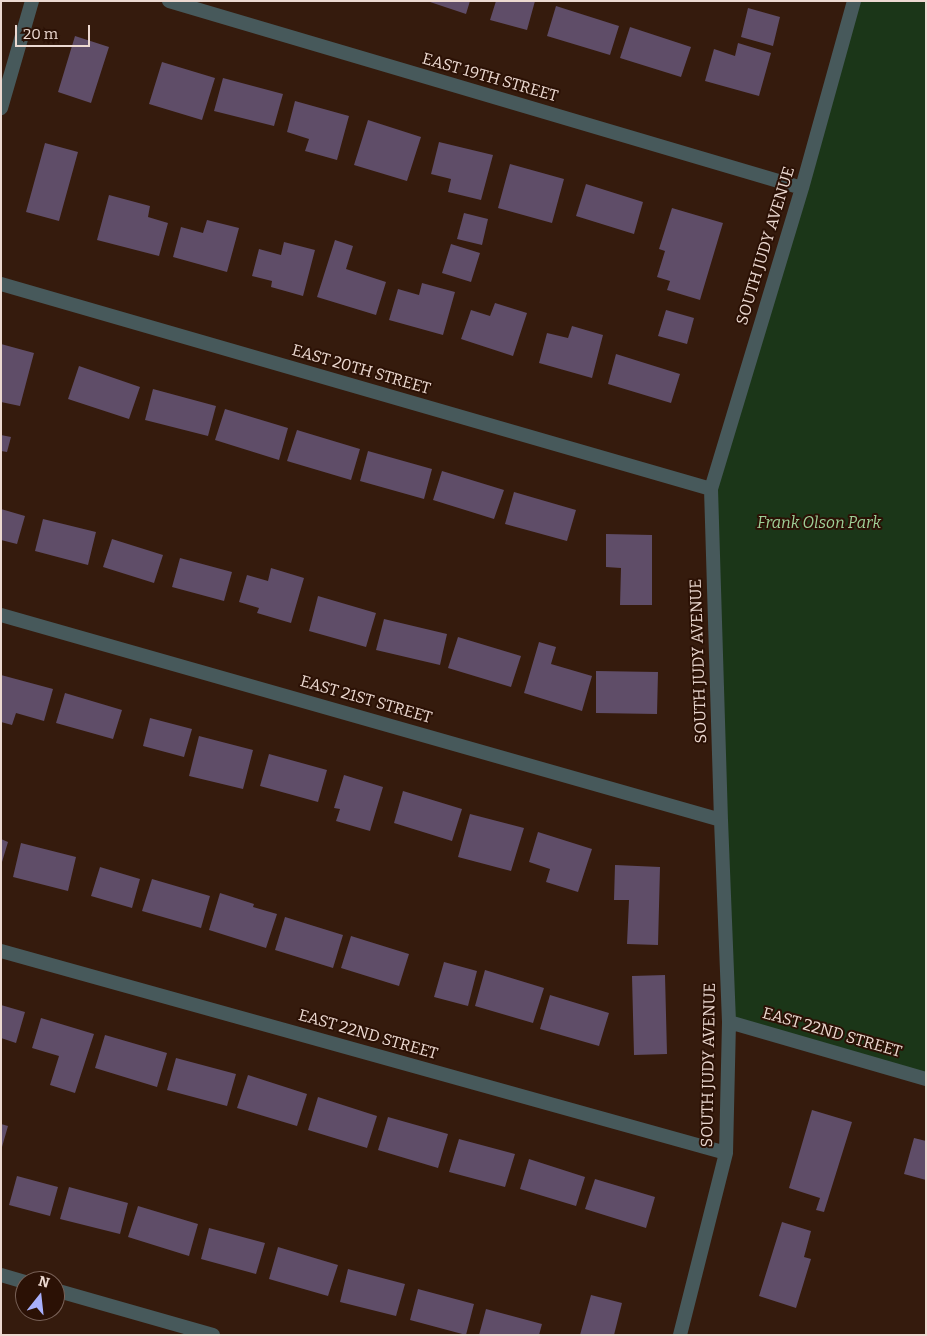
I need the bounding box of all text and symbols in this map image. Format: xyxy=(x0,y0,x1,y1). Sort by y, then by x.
scale bar xyxy=(18,15,92,47)
text: 20 m xyxy=(23,25,58,43)
street label: EAST 19TH STREET xyxy=(420,49,560,107)
street label: SOUTH JUDY AVENUE xyxy=(733,164,799,328)
street label: EAST 20TH STREET xyxy=(289,341,433,399)
park label: Frank Olson Park xyxy=(757,514,881,534)
street label: SOUTH JUDY AVENUE xyxy=(687,578,711,744)
street label: EAST 21ST STREET xyxy=(298,672,434,728)
street label: SOUTH JUDY AVENUE xyxy=(698,982,720,1148)
street label: EAST 22ND STREET xyxy=(760,1004,904,1062)
street label: EAST 22ND STREET xyxy=(296,1006,440,1064)
north arrow xyxy=(15,1271,65,1321)
text: N xyxy=(36,1272,52,1292)

